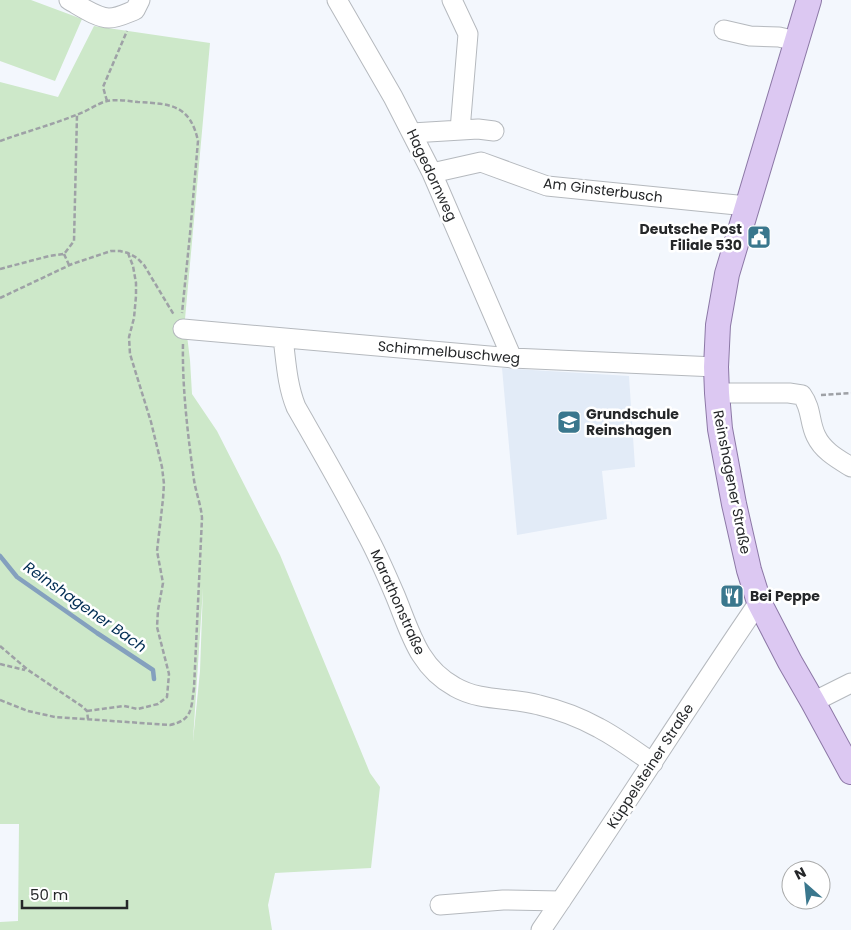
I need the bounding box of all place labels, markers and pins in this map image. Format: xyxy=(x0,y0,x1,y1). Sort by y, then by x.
place label: Deutsche Post Filiale 530 xyxy=(640,219,742,255)
public building icon: Deutsche Post Filiale 530 xyxy=(746,224,772,250)
place label: Grundschule Reinshagen xyxy=(586,404,679,440)
school or university icon: Grundschule Reinshagen xyxy=(556,409,582,435)
restaurant icon: Bei Peppe xyxy=(719,583,745,609)
place label: Bei Peppe xyxy=(750,586,820,606)

